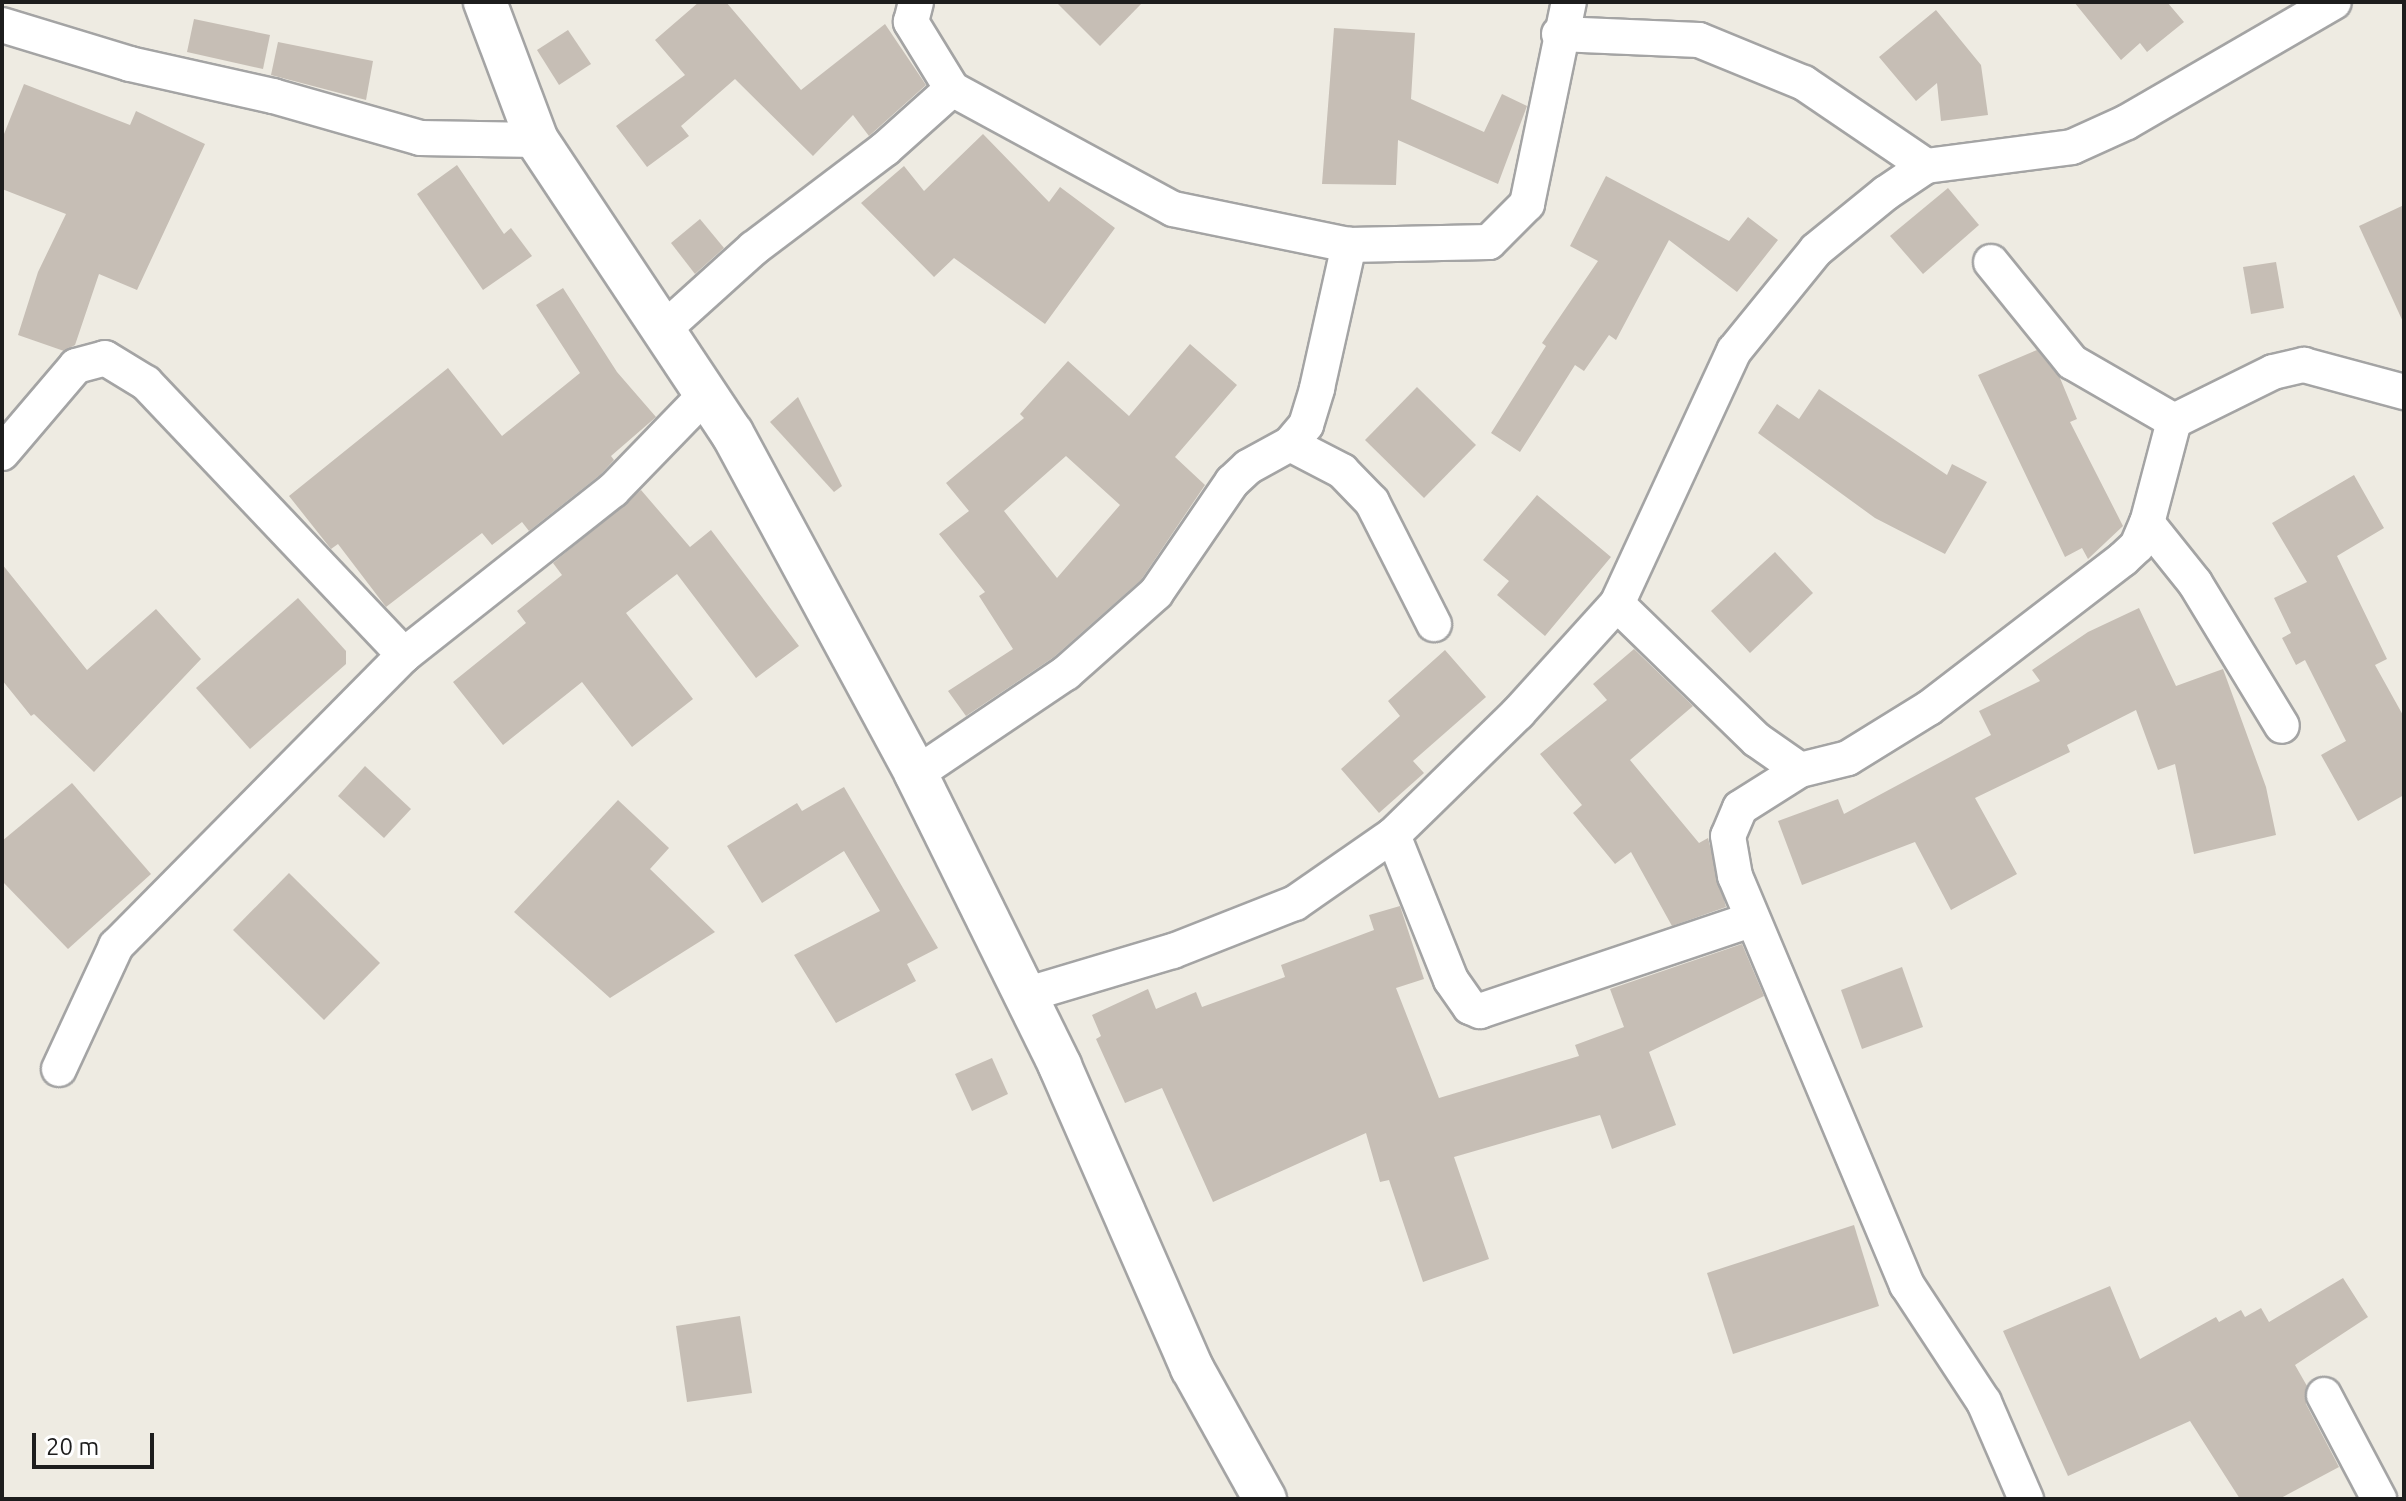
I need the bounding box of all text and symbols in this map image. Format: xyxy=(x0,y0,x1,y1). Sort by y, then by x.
scale bar xyxy=(36,1417,158,1467)
text: 20 m xyxy=(46,1433,99,1460)

